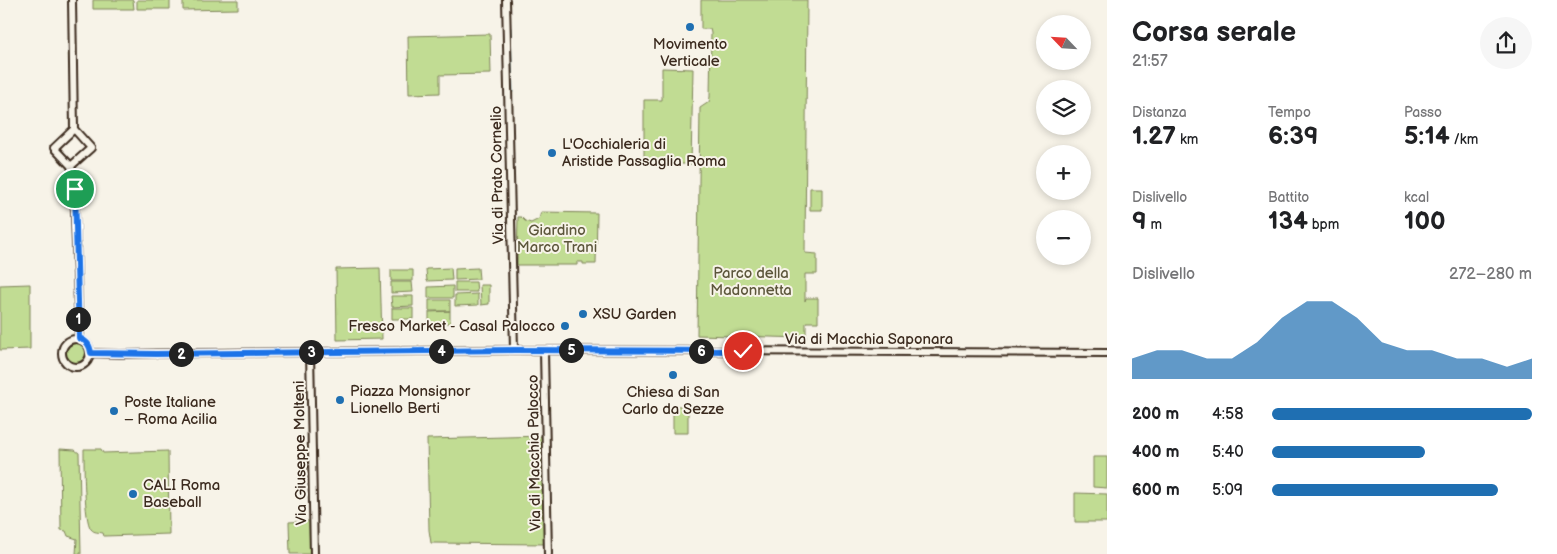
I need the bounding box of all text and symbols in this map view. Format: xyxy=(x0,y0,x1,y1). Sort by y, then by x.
north arrow xyxy=(1036,15,1091,70)
map controls xyxy=(1036,15,1091,265)
text: Corsa serale xyxy=(1132,16,1296,49)
button: share xyxy=(1480,17,1532,69)
marker: Movimento Verticale xyxy=(684,21,696,33)
place label: Movimento Verticale xyxy=(653,35,727,71)
text: 21:57 xyxy=(1132,52,1168,71)
button: layers xyxy=(1036,80,1091,135)
text: Distanza xyxy=(1132,104,1187,121)
text: Tempo xyxy=(1268,104,1311,121)
text: Passo xyxy=(1404,104,1442,121)
street label: Via di Prato Cornelio xyxy=(487,106,508,244)
text: 1.27 xyxy=(1132,121,1176,152)
text: 6:39 xyxy=(1268,121,1318,152)
text: 5:14 xyxy=(1404,121,1450,152)
text: km xyxy=(1176,131,1198,148)
text: /km xyxy=(1450,131,1478,148)
place label: L'Occhialeria di Aristide Passaglia Roma xyxy=(562,135,726,171)
button: + xyxy=(1036,145,1091,200)
marker: L'Occhialeria di Aristide Passaglia Roma xyxy=(546,147,558,159)
pin xyxy=(54,168,96,210)
icon: arrive xyxy=(61,175,89,203)
text: Dislivello xyxy=(1132,189,1187,206)
text: Battito xyxy=(1268,189,1309,206)
text: kcal xyxy=(1404,189,1429,206)
text: 9 xyxy=(1132,206,1147,237)
text: 134 xyxy=(1268,206,1308,237)
text: 100 xyxy=(1404,206,1446,237)
button: − xyxy=(1036,210,1091,265)
text: m xyxy=(1147,216,1162,233)
text: bpm xyxy=(1308,216,1339,233)
park label: Giardino Marco Trani xyxy=(517,221,597,257)
park label: Parco della Madonnetta xyxy=(710,264,792,300)
text: Dislivello xyxy=(1132,265,1195,284)
text: 272–280 m xyxy=(1449,265,1532,284)
place label: XSU Garden xyxy=(592,305,676,324)
pin: 1 xyxy=(66,306,90,332)
marker: XSU Garden xyxy=(577,308,589,320)
text: 1 xyxy=(76,311,81,328)
place label: Fresco Market - Casal Palocco xyxy=(348,317,555,336)
marker: Fresco Market - Casal Palocco xyxy=(559,320,571,332)
pin xyxy=(722,330,764,372)
street label: Via di Macchia Saponara xyxy=(785,330,953,349)
icon: check xyxy=(729,337,757,365)
pin: 4 xyxy=(428,338,454,364)
pin: 5 xyxy=(558,338,584,362)
pin: 6 xyxy=(688,338,714,364)
pin: 3 xyxy=(298,340,324,364)
pin: 2 xyxy=(168,342,194,366)
text: 5 xyxy=(567,342,576,359)
text: 4 xyxy=(437,343,446,360)
text: 6 xyxy=(697,343,706,360)
text: 3 xyxy=(307,344,316,361)
text: 2 xyxy=(177,346,186,363)
marker: Chiesa di San Carlo da Sezze xyxy=(667,369,679,381)
street label: Via di Macchia Palocco xyxy=(524,374,545,532)
street label: Via Giuseppe Molteni xyxy=(290,380,311,526)
place label: Piazza Monsignor Lionello Berti xyxy=(350,382,471,418)
place label: Chiesa di San Carlo da Sezze xyxy=(622,383,724,419)
place label: Poste Italiane – Roma Acilia xyxy=(124,393,217,429)
marker: Piazza Monsignor Lionello Berti xyxy=(334,394,346,406)
marker: Poste Italiane – Roma Acilia xyxy=(108,405,120,417)
text: 200 m xyxy=(1132,405,1179,424)
text: 4:58 xyxy=(1212,405,1244,424)
text: 400 m xyxy=(1132,443,1179,462)
text: 5:40 xyxy=(1212,443,1244,462)
place label: CALI Roma Baseball xyxy=(143,476,220,512)
text: 600 m xyxy=(1132,481,1180,500)
text: 5:09 xyxy=(1212,481,1243,500)
marker: CALI Roma Baseball xyxy=(127,488,139,500)

